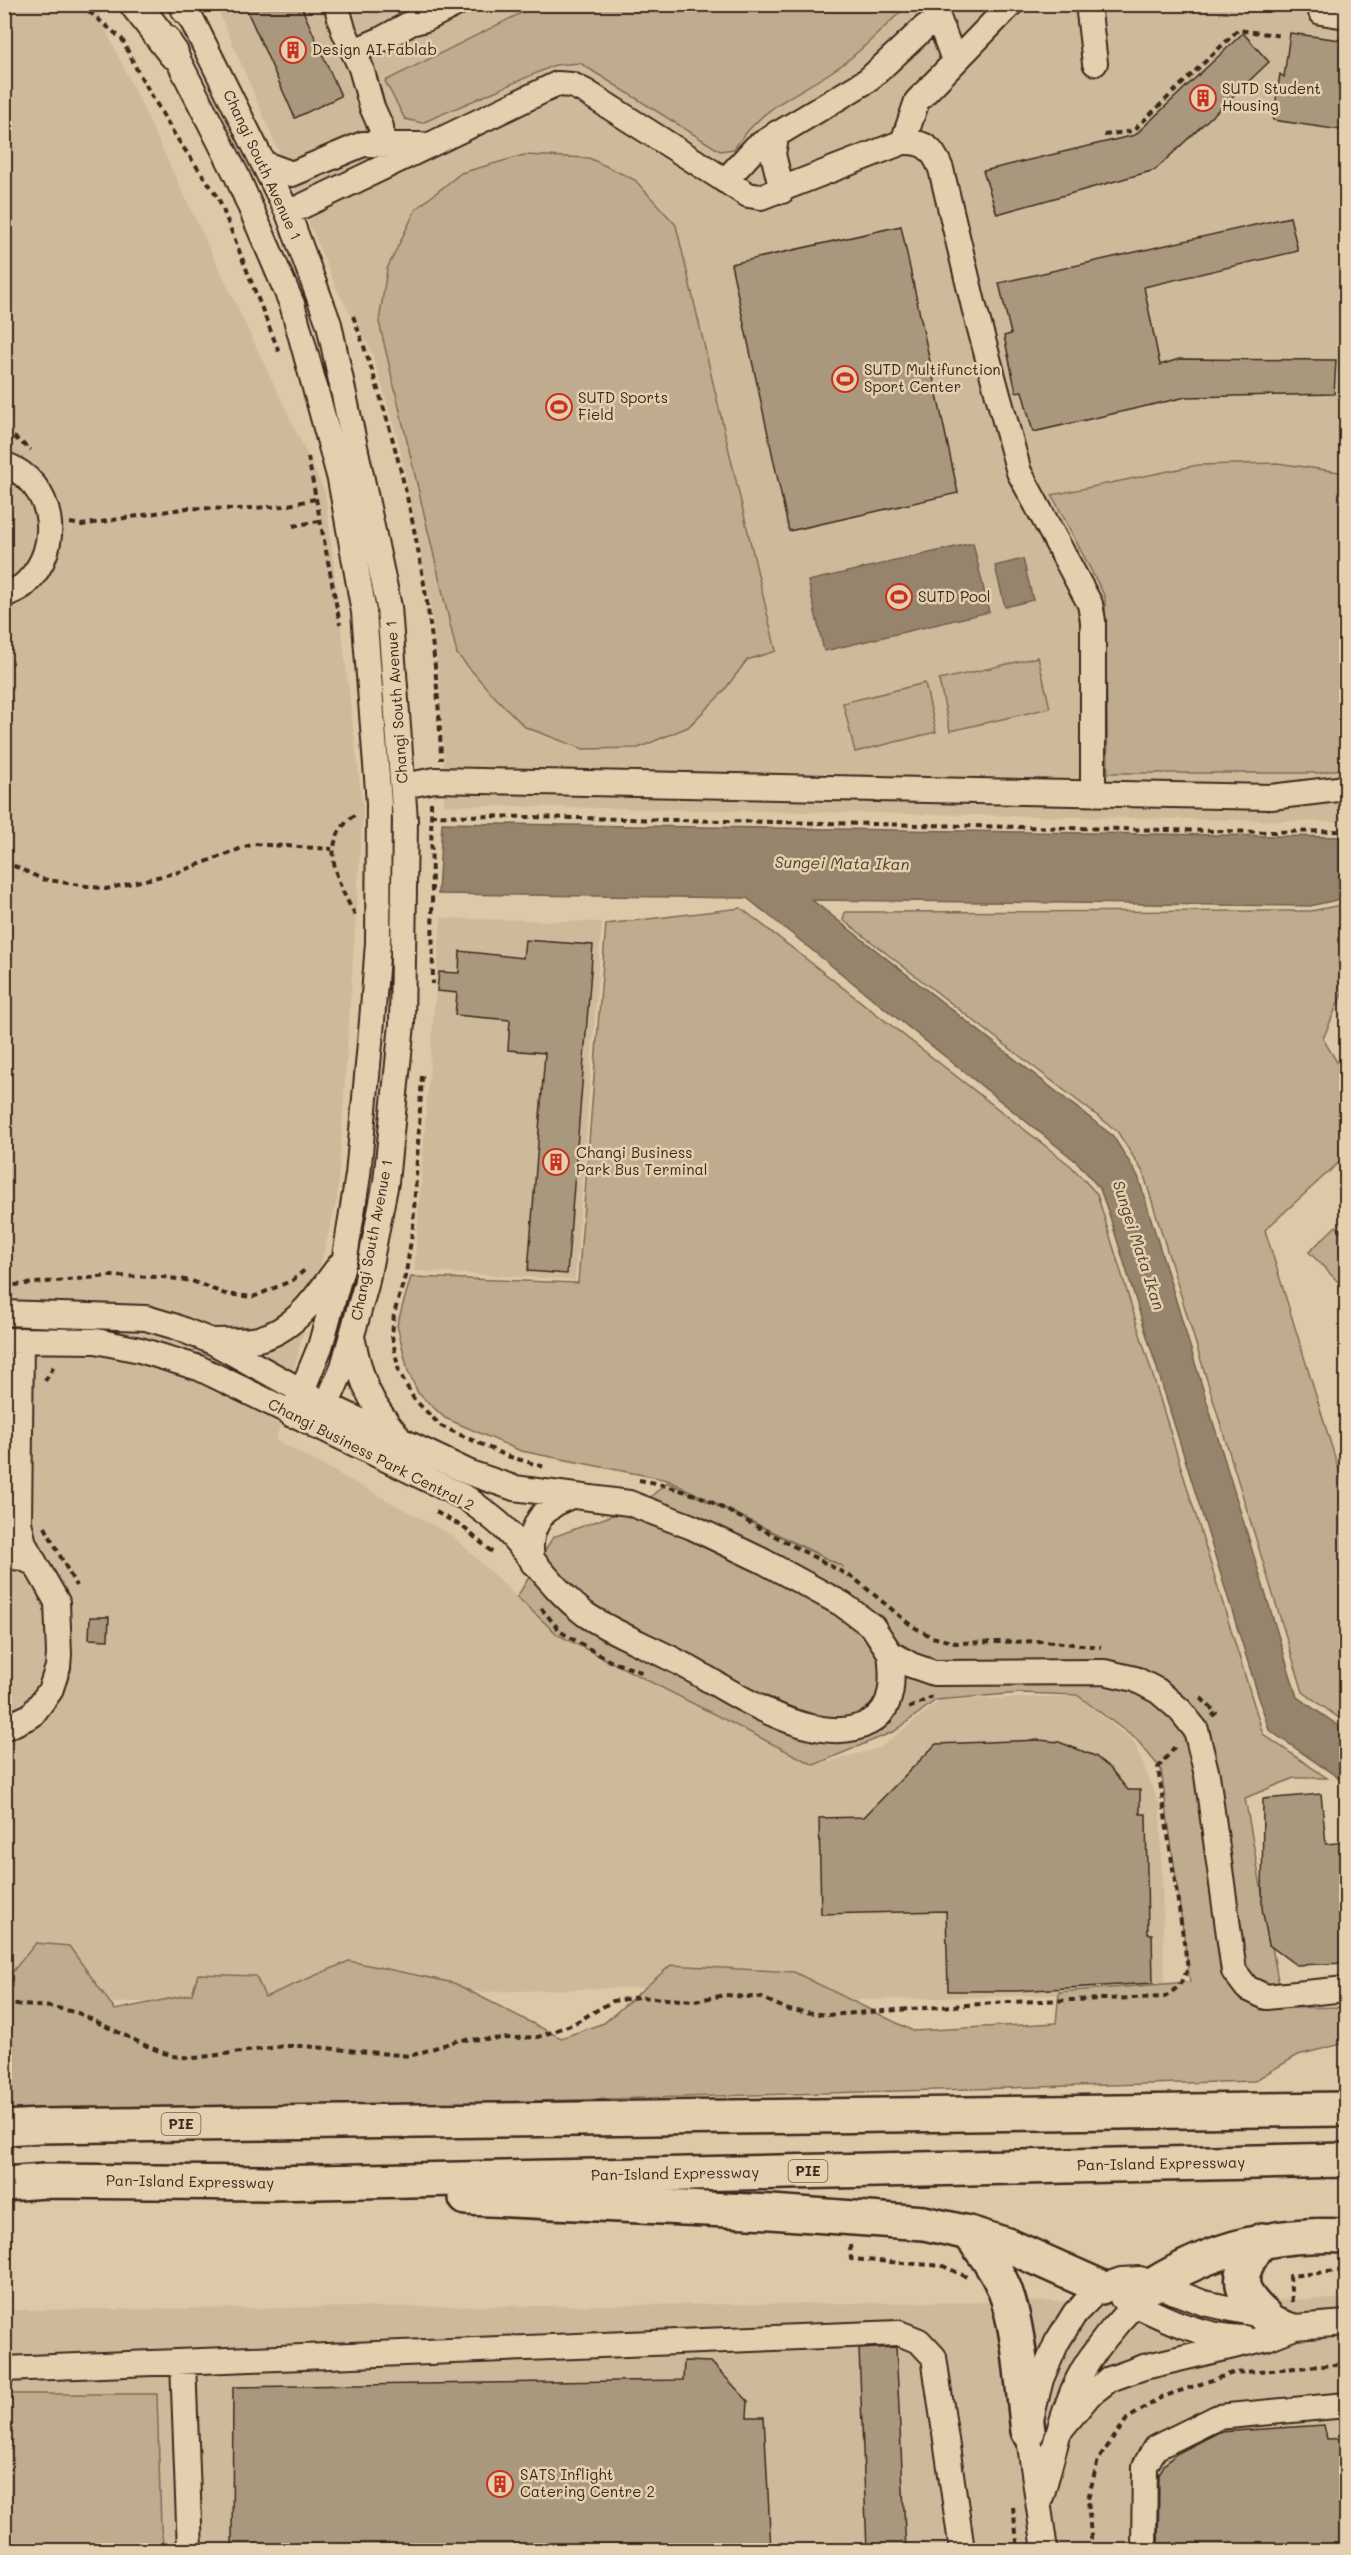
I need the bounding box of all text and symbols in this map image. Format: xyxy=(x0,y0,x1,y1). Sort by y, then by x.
building icon: Design AI Fablab xyxy=(278,35,308,65)
place label: Design AI Fablab xyxy=(312,39,437,59)
place label: SUTD Student Housing xyxy=(1222,78,1321,115)
building icon: SUTD Student Housing xyxy=(1188,83,1218,113)
street label: Changi South Avenue 1 xyxy=(219,86,307,243)
place label: SUTD Multifunction Sport Center xyxy=(864,359,1001,396)
sports icon: SUTD Multifunction Sport Center xyxy=(830,364,860,394)
place label: SUTD Sports Field xyxy=(578,387,668,424)
sports icon: SUTD Sports Field xyxy=(544,392,574,422)
sports icon: SUTD Pool xyxy=(884,582,914,612)
place label: SUTD Pool xyxy=(918,586,991,606)
street label: Changi South Avenue 1 xyxy=(380,620,412,784)
water label: Sungei Mata Ikan xyxy=(774,851,910,874)
place label: Changi Business Park Bus Terminal xyxy=(576,1142,708,1179)
building icon: Changi Business Park Bus Terminal xyxy=(541,1147,571,1177)
street label: Changi South Avenue 1 xyxy=(346,1158,396,1322)
water label: Sungei Mata Ikan xyxy=(1109,1177,1170,1312)
street label: Changi Business Park Central 2 xyxy=(265,1393,478,1515)
road number: PIE xyxy=(162,2113,201,2135)
street label: Pan-Island Expressway xyxy=(1077,2152,1246,2174)
road number: PIE xyxy=(788,2160,828,2182)
street label: Pan-Island Expressway xyxy=(591,2162,760,2184)
street label: Pan-Island Expressway xyxy=(106,2170,275,2192)
place label: SATS Inflight Catering Centre 2 xyxy=(520,2464,655,2501)
building icon: SATS Inflight Catering Centre 2 xyxy=(485,2469,515,2499)

